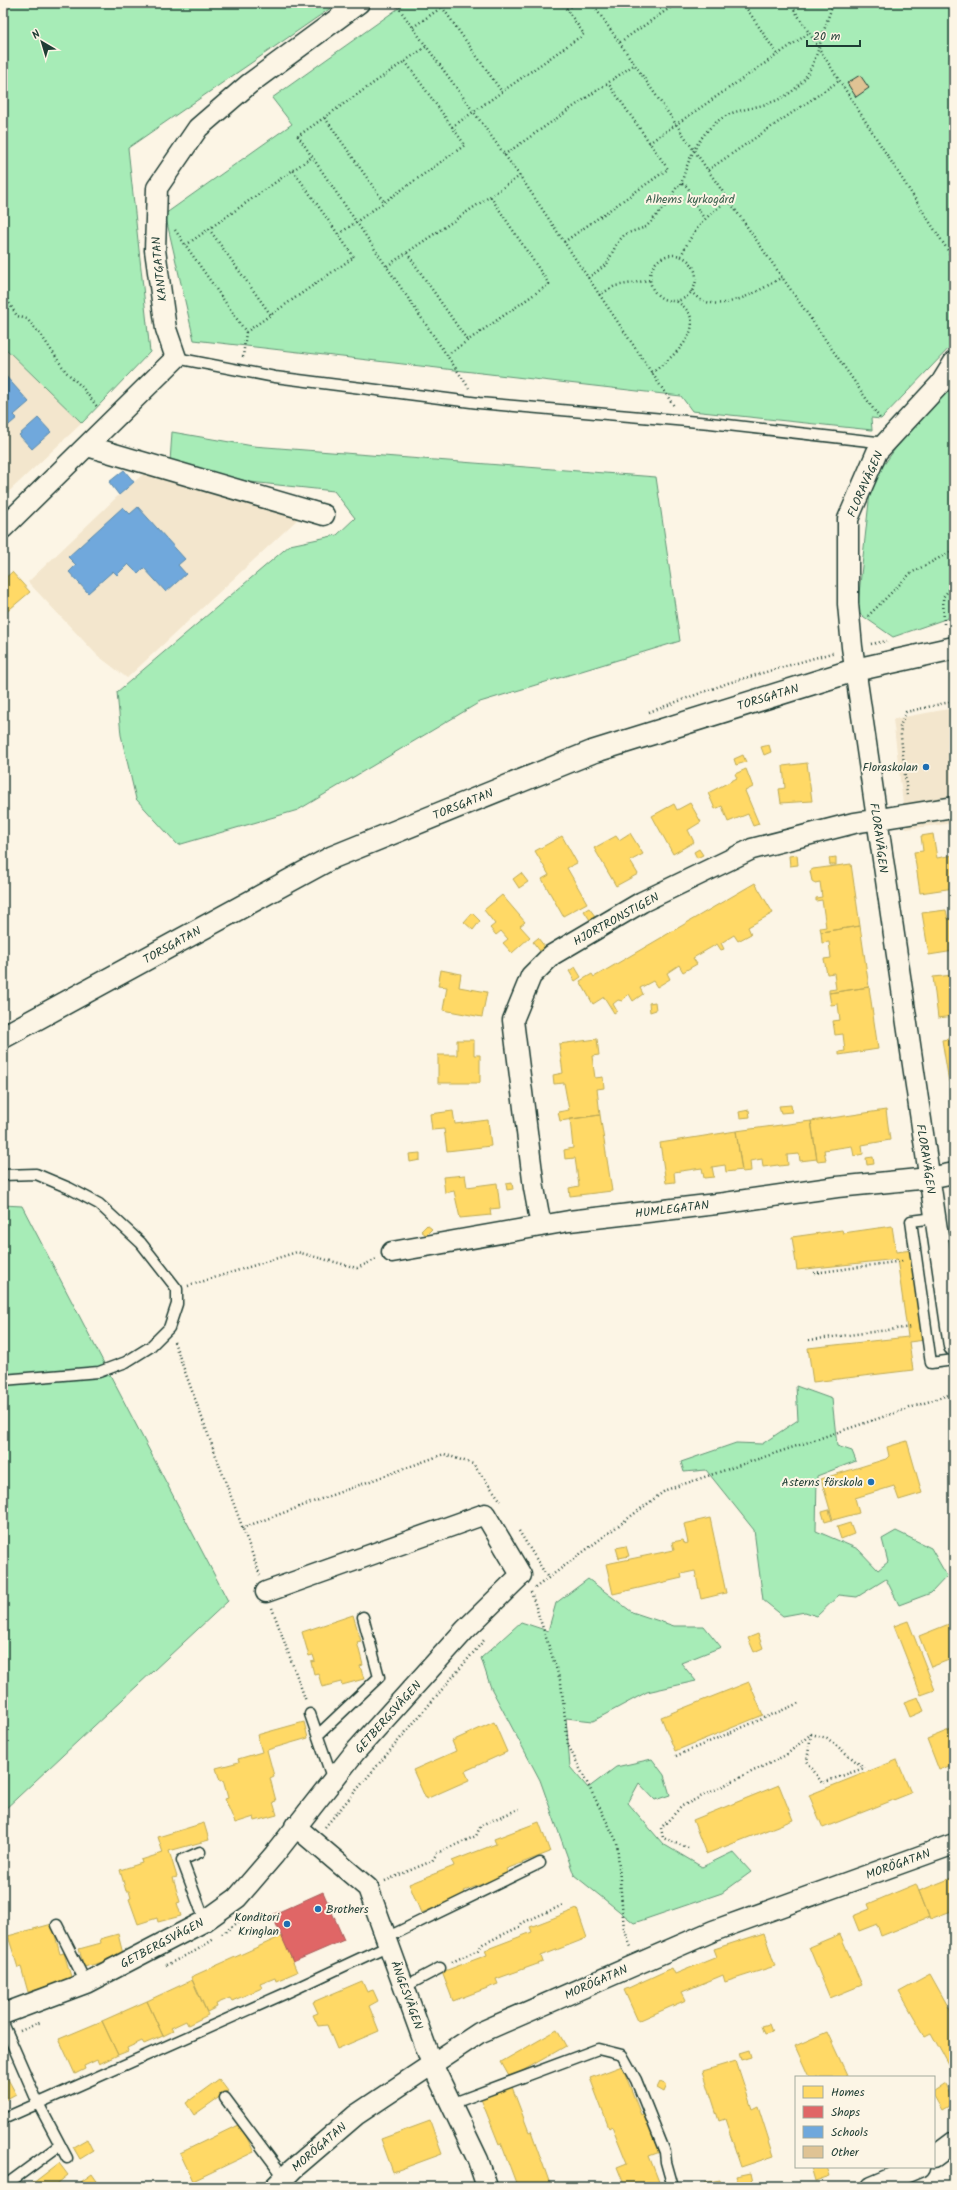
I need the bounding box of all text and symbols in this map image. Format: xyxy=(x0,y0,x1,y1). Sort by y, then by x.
north arrow xyxy=(22,22,62,62)
scale bar xyxy=(807,22,860,48)
text: N xyxy=(28,26,45,44)
text: 20 m xyxy=(813,27,841,46)
park label: Alhems kyrkogård xyxy=(645,190,736,209)
street label: KANTGATAN xyxy=(147,235,172,302)
street label: FLORAVÄGEN xyxy=(842,448,889,520)
street label: TORSGATAN xyxy=(735,679,801,716)
place label: Floraskolan xyxy=(863,758,918,777)
marker: Floraskolan xyxy=(921,762,931,772)
street label: TORSGATAN xyxy=(430,784,496,825)
street label: FLORAVÄGEN xyxy=(864,802,893,874)
street label: HJORTRONSTIGEN xyxy=(570,888,663,951)
street label: TORSGATAN xyxy=(140,922,205,969)
street label: FLORAVÄGEN xyxy=(911,1123,940,1195)
street label: HUMLEGATAN xyxy=(634,1196,710,1223)
place label: Asterns förskola xyxy=(782,1473,863,1492)
marker: Asterns förskola xyxy=(866,1477,876,1487)
street label: GETBERGSVÄGEN xyxy=(350,1677,426,1758)
street label: MORÖGATAN xyxy=(863,1844,933,1885)
place label: Brothers xyxy=(326,1900,369,1919)
marker: Brothers xyxy=(313,1904,323,1914)
place label: Konditori Kringlan xyxy=(234,1908,280,1941)
street label: GETBERGSVÄGEN xyxy=(117,1913,207,1973)
marker: Konditori Kringlan xyxy=(282,1919,292,1929)
street label: ÄNGESVÄGEN xyxy=(385,1958,428,2032)
street label: MORÖGATAN xyxy=(561,1960,631,2005)
legend xyxy=(795,2076,935,2168)
text: Homes xyxy=(831,2083,865,2102)
text: Shops xyxy=(831,2103,860,2122)
street label: MORÖGATAN xyxy=(288,2118,351,2177)
text: Schools xyxy=(831,2123,868,2142)
text: Other xyxy=(831,2143,860,2162)

